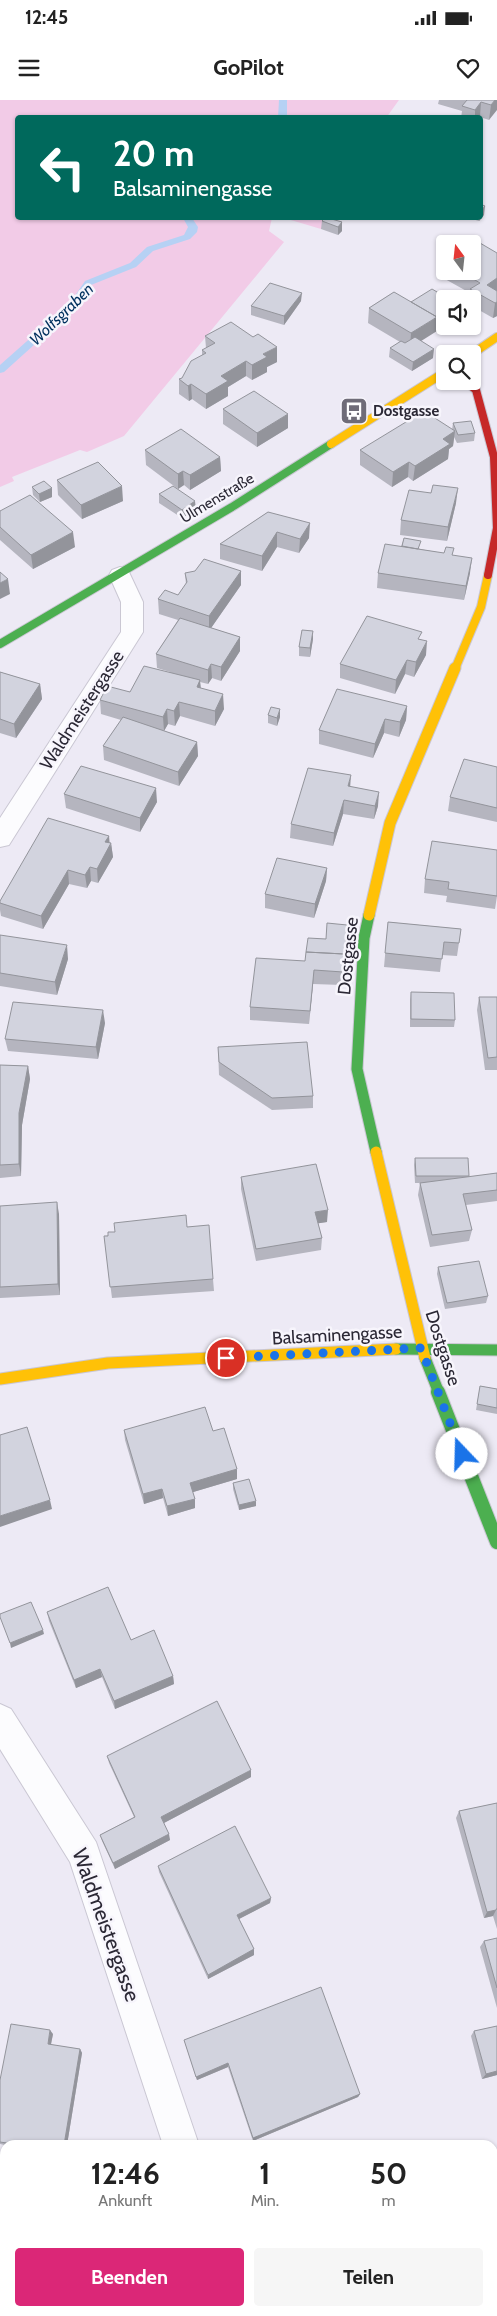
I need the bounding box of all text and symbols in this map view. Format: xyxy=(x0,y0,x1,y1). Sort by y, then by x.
text: 12:45 xyxy=(25,6,68,29)
icon: menu xyxy=(15,54,43,82)
text: GoPilot xyxy=(213,54,284,81)
icon: heart xyxy=(454,54,482,82)
text: 20 m xyxy=(113,132,195,175)
icon: left xyxy=(30,135,95,200)
text: Balsaminengasse xyxy=(113,175,272,202)
north arrow xyxy=(436,235,481,280)
map controls xyxy=(436,235,481,390)
water label: Wolfsgraben xyxy=(25,279,97,349)
button: sound xyxy=(436,290,481,335)
button: search xyxy=(436,345,481,390)
bus stop icon: Dostgasse xyxy=(339,396,369,426)
place label: Dostgasse xyxy=(373,402,439,420)
street label: Ulmenstraße xyxy=(177,469,257,527)
street label: Waldmeistergasse xyxy=(35,646,129,774)
street label: Dostgasse xyxy=(333,916,363,996)
street label: Dostgasse xyxy=(420,1307,466,1389)
street label: Balsaminengasse xyxy=(271,1321,403,1349)
pin xyxy=(205,1337,247,1379)
icon: arrive xyxy=(212,1344,240,1372)
position arrow xyxy=(435,1427,487,1479)
street label: Waldmeistergasse xyxy=(67,1845,146,2005)
text: 12:46 xyxy=(91,2155,160,2192)
text: 1 xyxy=(259,2155,270,2192)
text: 50 xyxy=(370,2155,407,2192)
text: Ankunft xyxy=(98,2191,152,2210)
text: Min. xyxy=(251,2191,279,2210)
text: m xyxy=(382,2191,396,2210)
button: Beenden xyxy=(15,2248,244,2306)
button: Teilen xyxy=(254,2248,483,2306)

